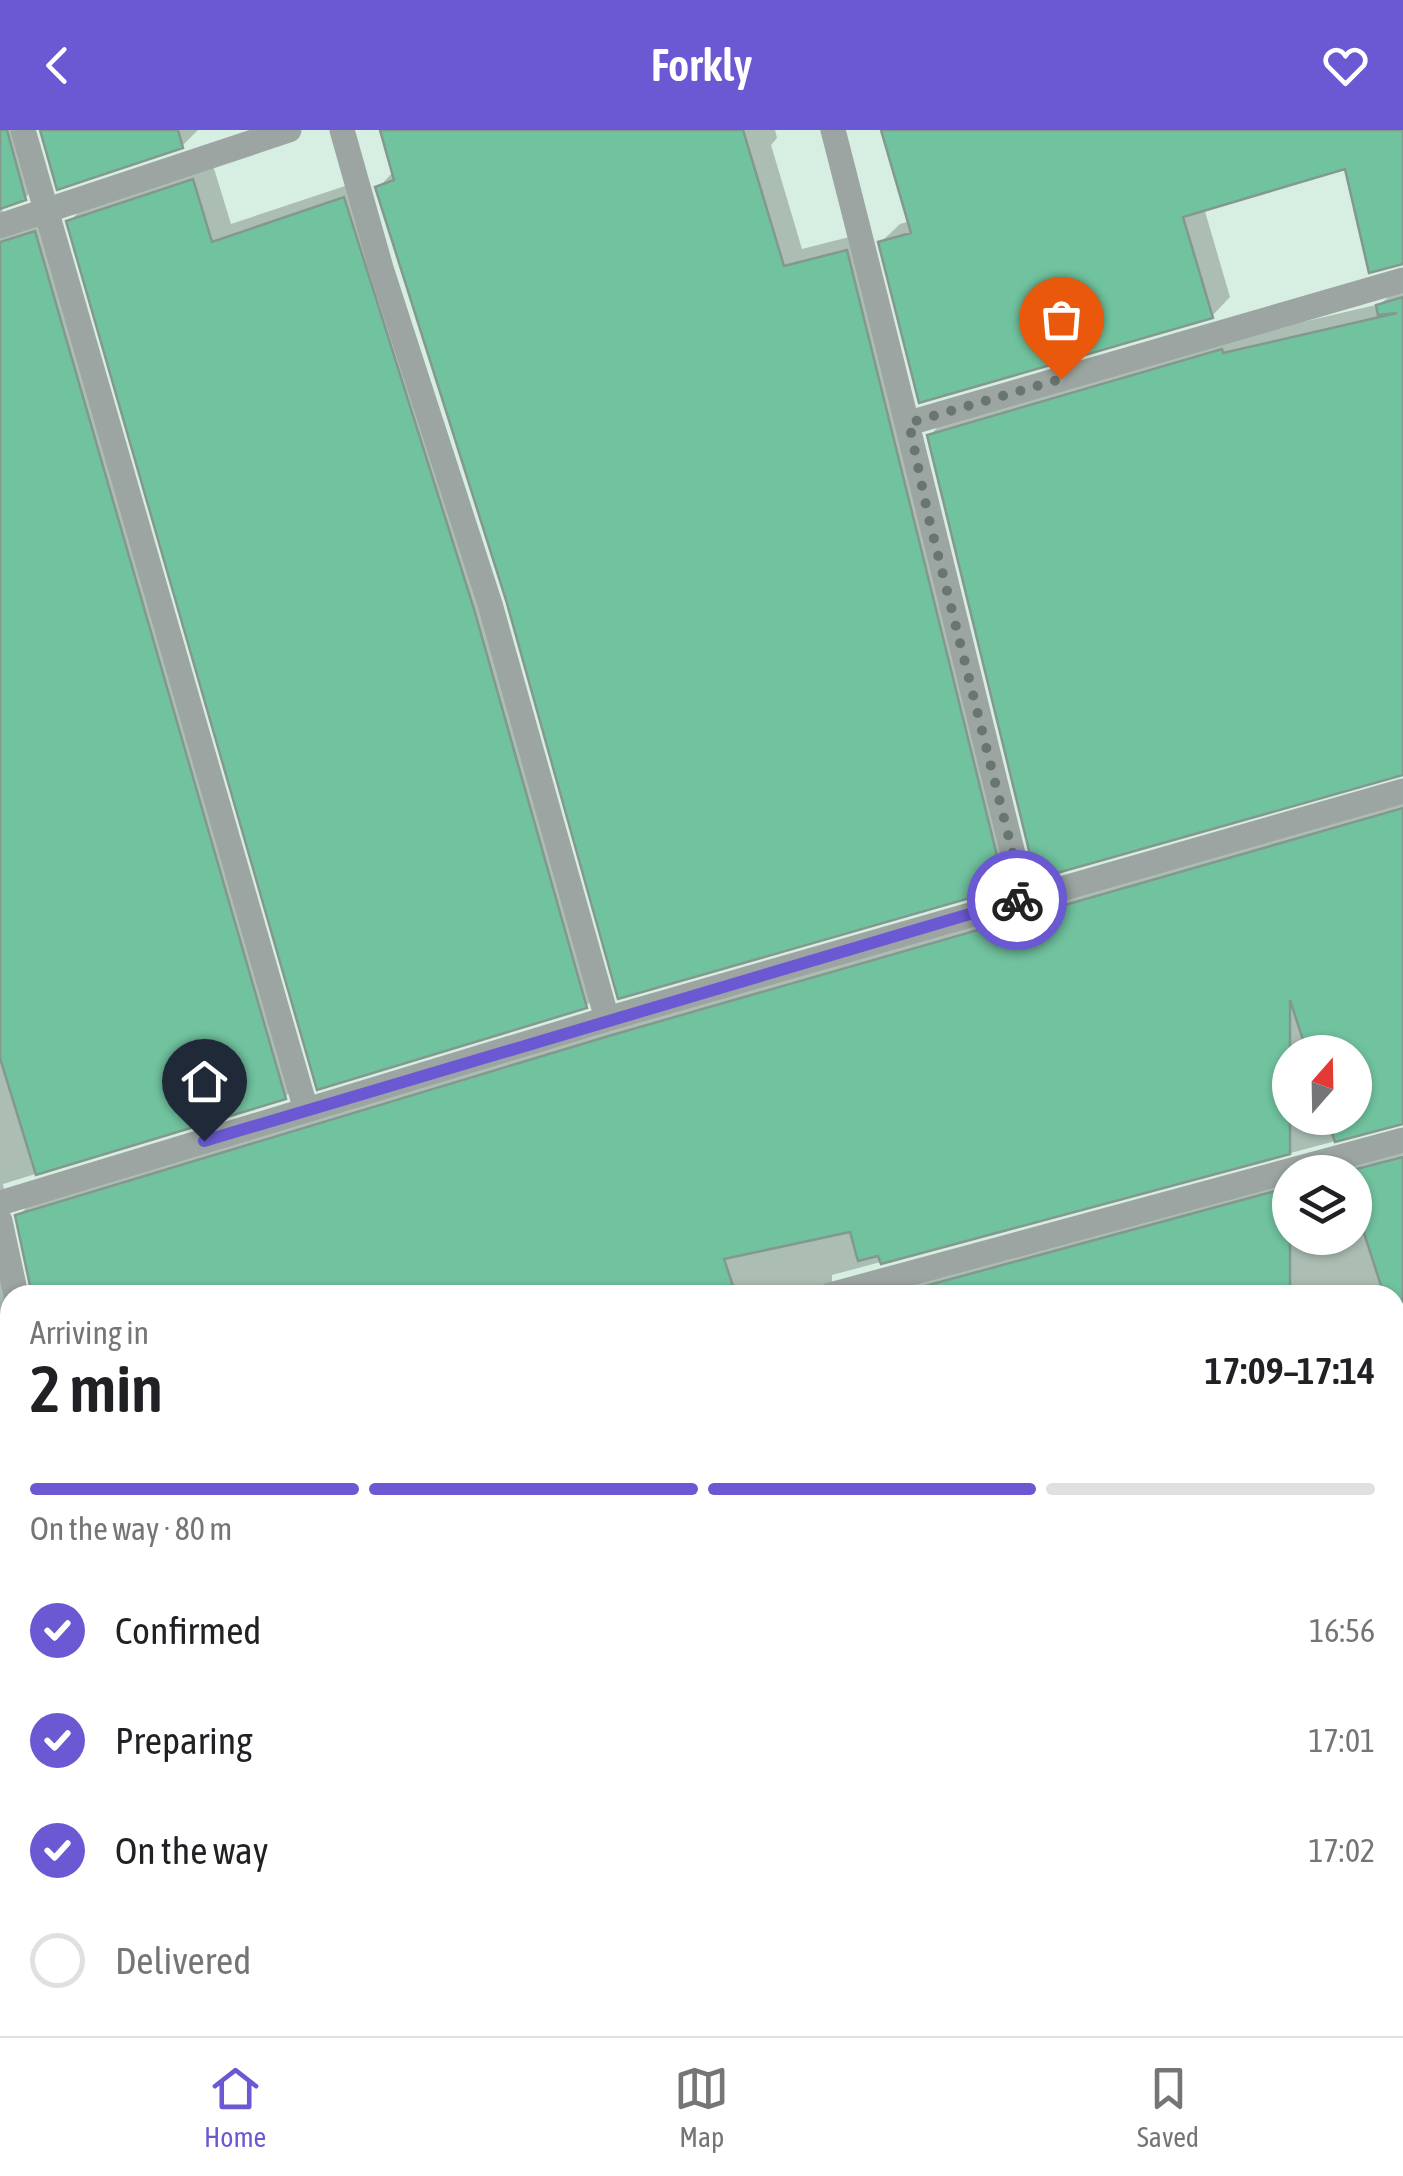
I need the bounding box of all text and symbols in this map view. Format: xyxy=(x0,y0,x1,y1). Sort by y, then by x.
icon: back xyxy=(30,38,85,93)
icon: heart xyxy=(1318,38,1373,93)
text: Forkly xyxy=(651,39,752,91)
pin xyxy=(1019,277,1104,380)
icon: bag xyxy=(1034,292,1089,347)
courier xyxy=(967,850,1067,950)
icon: bike xyxy=(990,873,1045,928)
north arrow xyxy=(1272,1035,1372,1135)
map controls xyxy=(1272,1035,1372,1255)
pin xyxy=(162,1039,247,1142)
icon: home xyxy=(177,1054,232,1109)
button: layers xyxy=(1272,1155,1372,1255)
text: Arriving in xyxy=(30,1314,149,1351)
text: 17:09–17:14 xyxy=(1205,1349,1375,1392)
text: 2 min xyxy=(30,1351,163,1426)
text: On the way · 80 m xyxy=(30,1510,232,1547)
icon: check xyxy=(30,1603,85,1658)
text: Confirmed xyxy=(115,1609,261,1652)
text: 16:56 xyxy=(1309,1612,1375,1649)
icon: check xyxy=(30,1713,85,1768)
text: Preparing xyxy=(115,1719,253,1762)
text: 17:01 xyxy=(1309,1722,1375,1759)
icon: check xyxy=(30,1823,85,1878)
text: On the way xyxy=(115,1829,268,1872)
text: 17:02 xyxy=(1309,1832,1375,1869)
text: Delivered xyxy=(115,1939,251,1982)
tab: Home xyxy=(204,2061,266,2153)
tab: Map xyxy=(674,2061,729,2153)
tab: Saved xyxy=(1137,2061,1199,2153)

